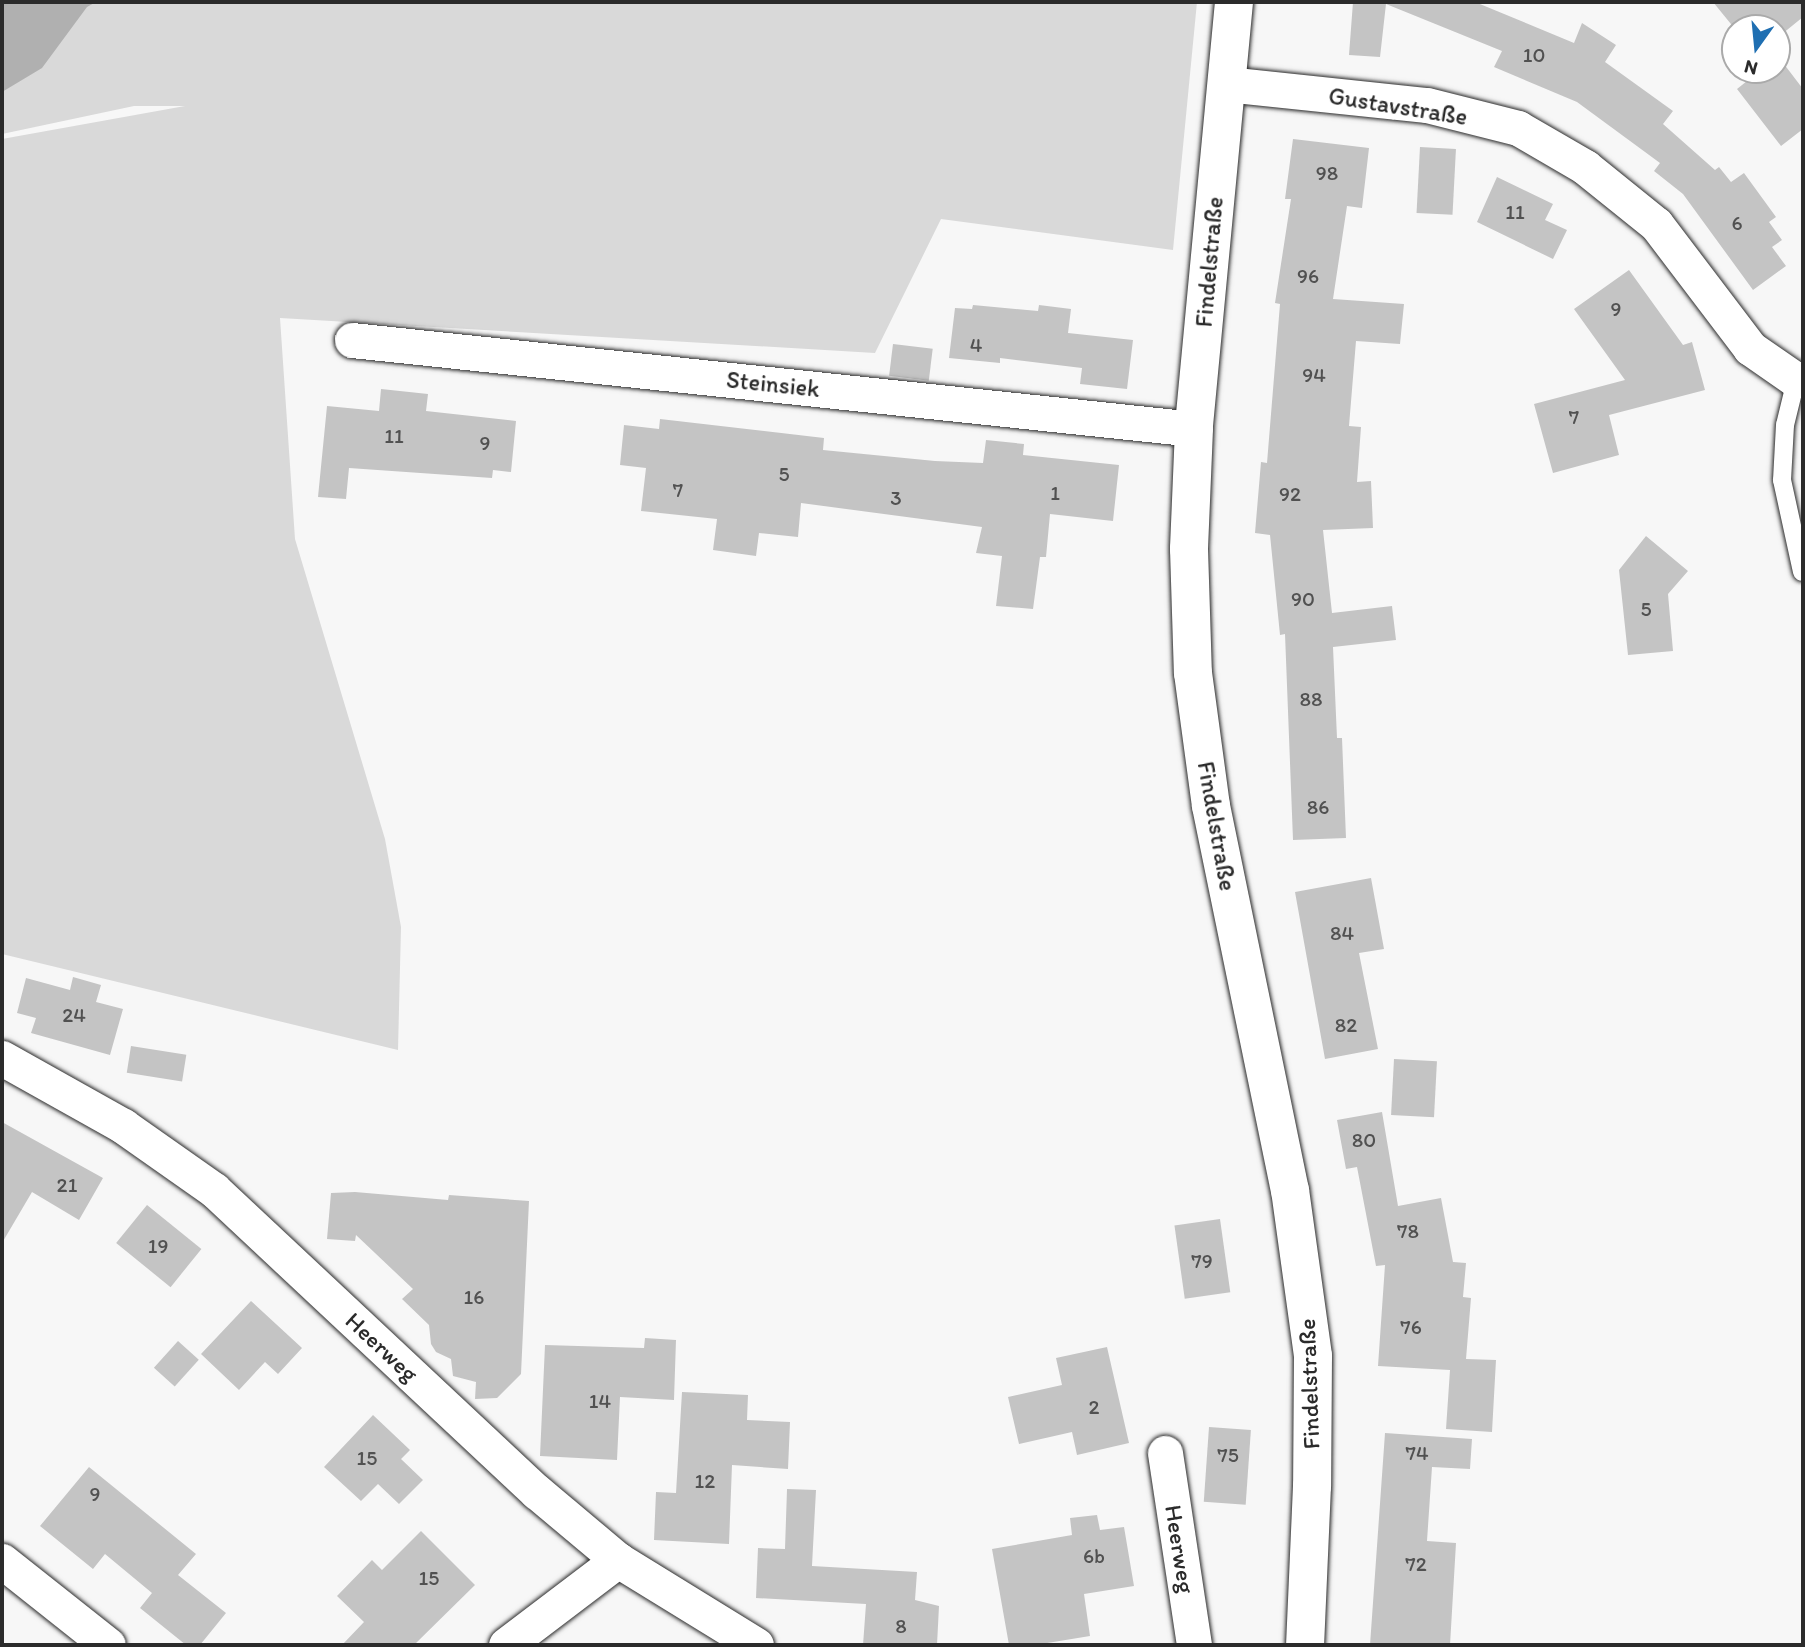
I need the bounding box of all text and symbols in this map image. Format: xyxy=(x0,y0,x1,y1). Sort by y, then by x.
north arrow xyxy=(1721,14,1791,84)
house number: 10 xyxy=(1523,42,1545,68)
text: N xyxy=(1742,55,1760,81)
street label: Gustavstraße xyxy=(1327,81,1469,131)
house number: 98 xyxy=(1316,160,1338,186)
street label: Findelstraße xyxy=(1189,196,1229,328)
house number: 11 xyxy=(1505,199,1525,225)
house number: 6 xyxy=(1731,210,1743,236)
house number: 96 xyxy=(1297,263,1319,289)
house number: 9 xyxy=(1611,296,1621,322)
house number: 4 xyxy=(970,332,982,358)
house number: 94 xyxy=(1302,362,1326,388)
street label: Steinsiek xyxy=(725,365,821,403)
house number: 7 xyxy=(1569,404,1579,430)
house number: 11 xyxy=(384,423,404,449)
house number: 9 xyxy=(480,430,490,456)
house number: 5 xyxy=(778,461,790,487)
house number: 7 xyxy=(673,477,683,503)
house number: 1 xyxy=(1050,480,1060,506)
house number: 92 xyxy=(1279,481,1301,507)
house number: 3 xyxy=(890,485,902,511)
house number: 90 xyxy=(1291,586,1315,612)
house number: 5 xyxy=(1640,596,1652,622)
house number: 88 xyxy=(1299,686,1323,712)
street label: Findelstraße xyxy=(1191,759,1243,893)
house number: 86 xyxy=(1307,794,1329,820)
house number: 84 xyxy=(1330,920,1354,946)
house number: 24 xyxy=(62,1002,86,1028)
house number: 82 xyxy=(1335,1012,1357,1038)
house number: 80 xyxy=(1352,1127,1376,1153)
house number: 21 xyxy=(57,1172,77,1198)
house number: 78 xyxy=(1397,1218,1419,1244)
house number: 19 xyxy=(148,1233,168,1259)
house number: 79 xyxy=(1191,1248,1213,1274)
house number: 16 xyxy=(464,1284,484,1310)
street label: Heerweg xyxy=(340,1306,424,1388)
house number: 76 xyxy=(1400,1314,1422,1340)
street label: Findelstraße xyxy=(1292,1318,1326,1450)
house number: 14 xyxy=(589,1388,611,1414)
house number: 2 xyxy=(1088,1394,1100,1420)
house number: 74 xyxy=(1405,1440,1429,1466)
house number: 75 xyxy=(1217,1442,1239,1468)
house number: 15 xyxy=(357,1445,377,1471)
house number: 12 xyxy=(695,1468,715,1494)
house number: 9 xyxy=(90,1481,100,1507)
street label: Heerweg xyxy=(1159,1503,1201,1595)
house number: 6b xyxy=(1083,1543,1105,1569)
house number: 72 xyxy=(1405,1551,1427,1577)
house number: 15 xyxy=(419,1565,439,1591)
house number: 8 xyxy=(895,1613,907,1639)

